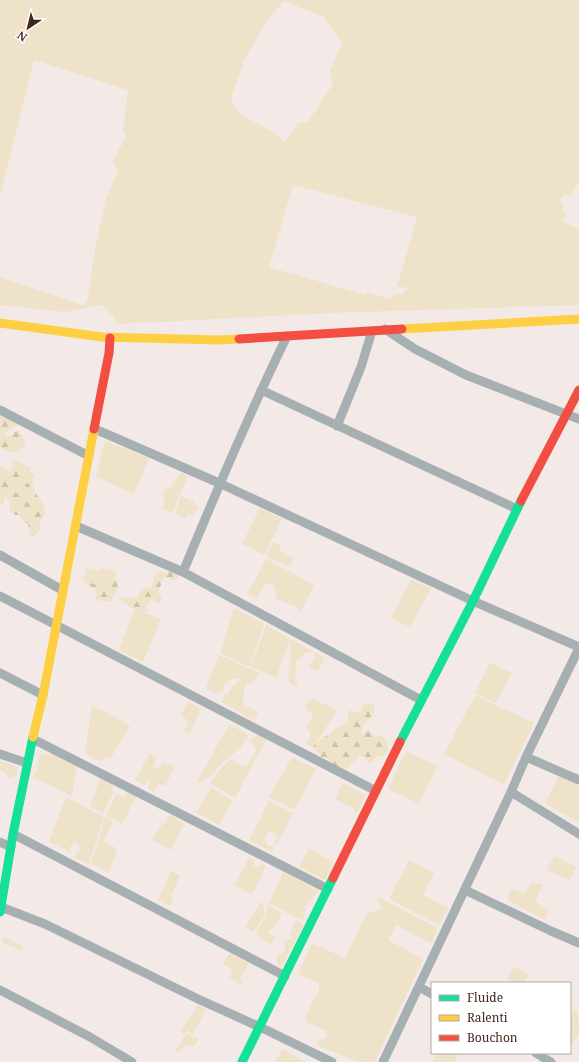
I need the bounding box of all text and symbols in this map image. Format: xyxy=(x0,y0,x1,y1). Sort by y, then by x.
north arrow xyxy=(8,8,48,48)
text: N xyxy=(14,28,30,45)
legend xyxy=(431,982,571,1054)
text: Fluide xyxy=(467,989,503,1006)
text: Ralenti xyxy=(467,1009,508,1026)
text: Bouchon xyxy=(467,1029,518,1046)

